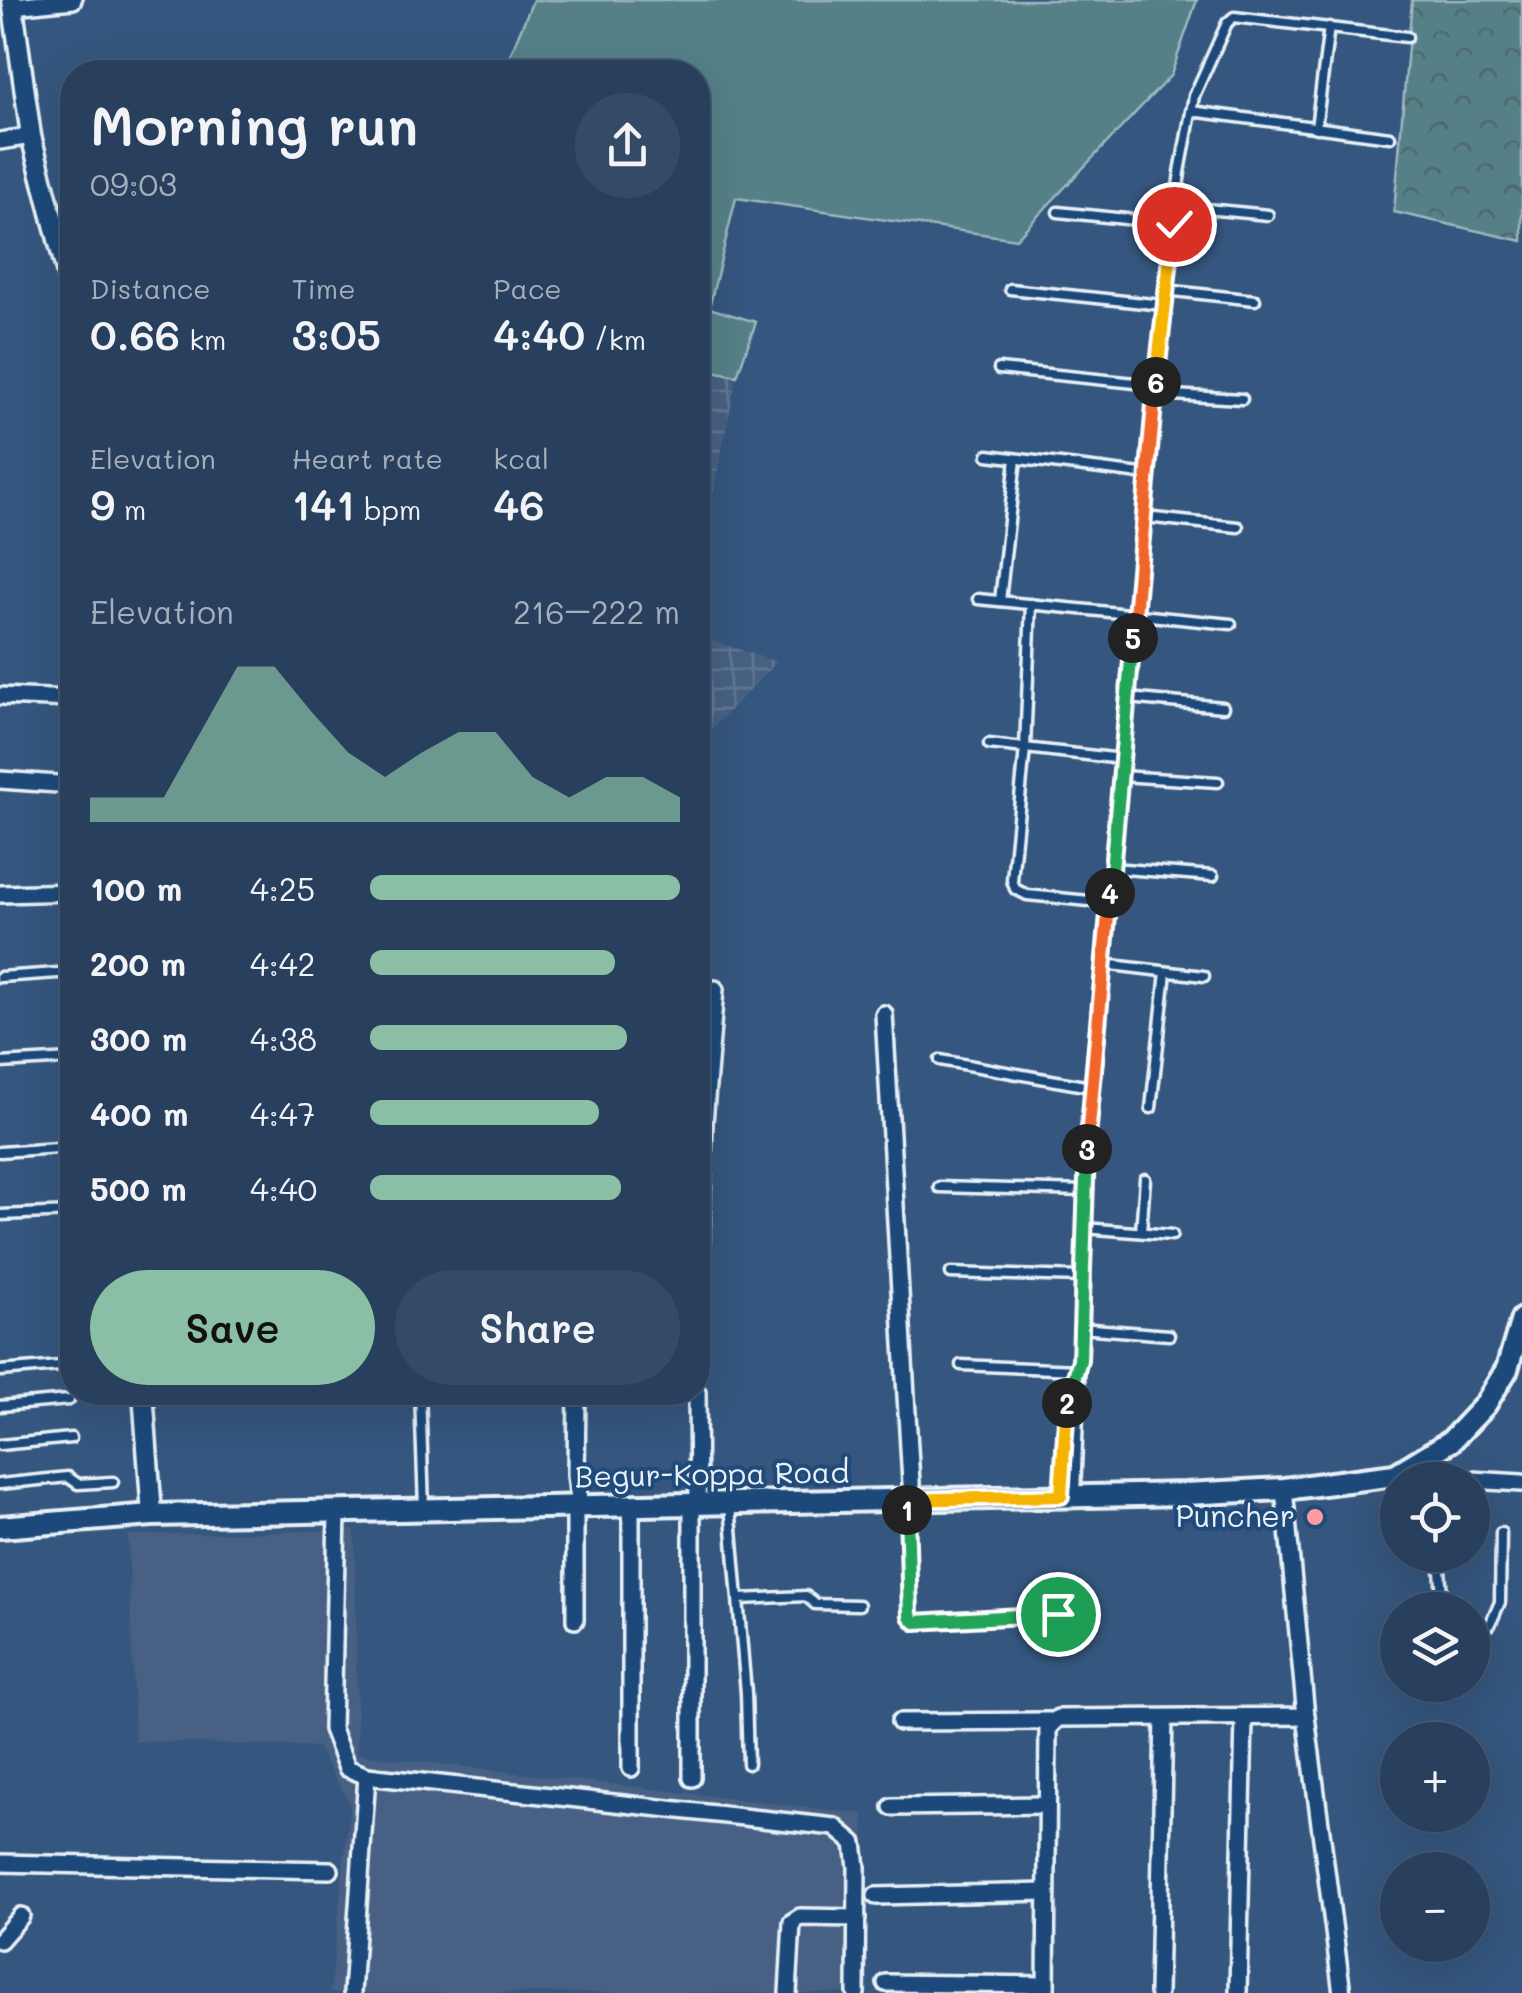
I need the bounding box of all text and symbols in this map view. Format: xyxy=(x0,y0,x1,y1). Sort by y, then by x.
text: Morning run xyxy=(90,88,418,160)
button: share xyxy=(575,93,680,198)
text: 09:03 xyxy=(90,162,177,204)
pin xyxy=(1132,182,1217,267)
icon: check xyxy=(1147,197,1202,252)
text: Distance xyxy=(90,270,211,306)
text: Time xyxy=(292,270,355,306)
text: Pace xyxy=(493,270,562,306)
text: 0.66 xyxy=(90,306,180,361)
text: 3:05 xyxy=(292,306,381,361)
text: 4:40 xyxy=(493,306,585,361)
text: km xyxy=(180,321,226,357)
text: /km xyxy=(585,321,646,357)
pin: 6 xyxy=(1131,357,1181,407)
text: 6 xyxy=(1148,364,1164,400)
text: Elevation xyxy=(90,440,216,476)
text: Heart rate xyxy=(292,440,443,476)
text: kcal xyxy=(493,440,549,476)
text: 9 xyxy=(90,476,115,531)
text: 141 xyxy=(292,476,355,531)
text: 46 xyxy=(493,476,545,531)
text: m xyxy=(115,491,146,527)
text: bpm xyxy=(355,491,421,527)
text: Elevation xyxy=(90,590,234,632)
text: 216–222 m xyxy=(513,590,680,632)
pin: 5 xyxy=(1108,613,1158,663)
text: 5 xyxy=(1125,620,1141,656)
text: 100 m xyxy=(90,867,182,909)
text: 4:25 xyxy=(250,867,315,909)
pin: 4 xyxy=(1085,868,1135,918)
text: 4 xyxy=(1101,875,1119,911)
text: 200 m xyxy=(90,942,186,984)
text: 4:42 xyxy=(250,942,315,984)
text: 300 m xyxy=(90,1017,187,1059)
text: 4:38 xyxy=(250,1017,317,1059)
text: 400 m xyxy=(90,1092,188,1134)
text: 4:47 xyxy=(250,1092,315,1134)
pin: 3 xyxy=(1062,1124,1112,1174)
text: 3 xyxy=(1079,1131,1095,1167)
text: 500 m xyxy=(90,1167,187,1209)
text: 4:40 xyxy=(250,1167,317,1209)
button: Save xyxy=(90,1270,375,1385)
button: Share xyxy=(395,1270,680,1385)
pin: 2 xyxy=(1042,1378,1092,1428)
text: 2 xyxy=(1059,1385,1075,1421)
street label: Begur-Koppa Road xyxy=(574,1451,850,1495)
map controls xyxy=(1380,1462,1490,1962)
button: locate xyxy=(1380,1462,1490,1572)
pin: 1 xyxy=(882,1485,932,1535)
text: 1 xyxy=(901,1492,913,1528)
place label: Puncher xyxy=(1175,1495,1295,1535)
marker: Puncher xyxy=(1304,1506,1326,1528)
pin xyxy=(1016,1572,1101,1657)
icon: arrive xyxy=(1031,1587,1086,1642)
button: layers xyxy=(1380,1592,1490,1702)
button: + xyxy=(1380,1722,1490,1832)
button: − xyxy=(1380,1852,1490,1962)

